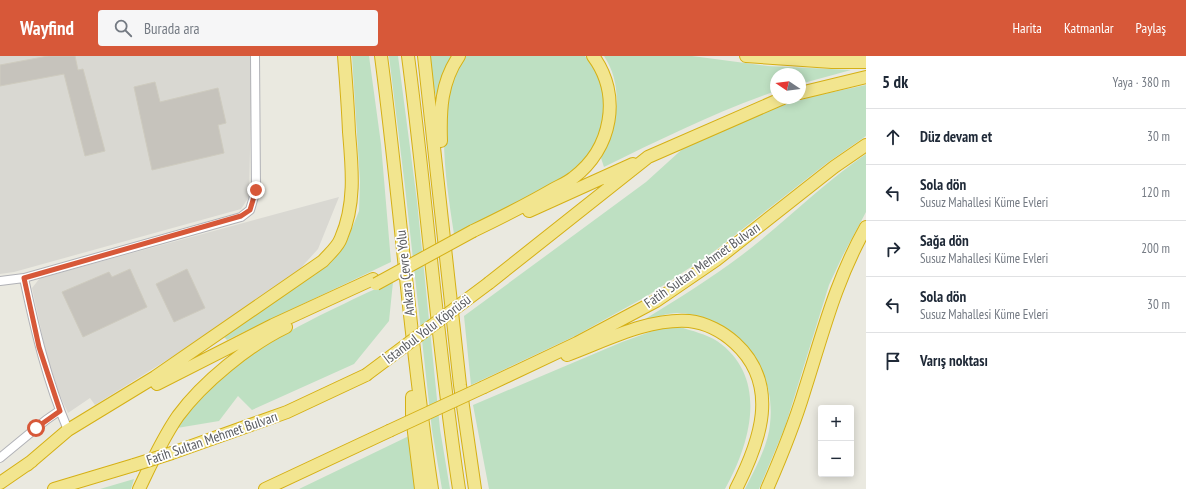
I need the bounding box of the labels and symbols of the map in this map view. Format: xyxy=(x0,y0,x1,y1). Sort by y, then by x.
north arrow xyxy=(770,68,806,104)
route end xyxy=(247,181,265,199)
street label: Fatih Sultan Mehmet Bulvarı xyxy=(640,218,764,312)
street label: Ankara Çevre Yolu xyxy=(392,229,418,317)
street label: İstanbul Yolu Köprüsü xyxy=(380,290,474,368)
street label: Fatih Sultan Mehmet Bulvarı xyxy=(144,407,280,469)
route start xyxy=(27,419,45,437)

